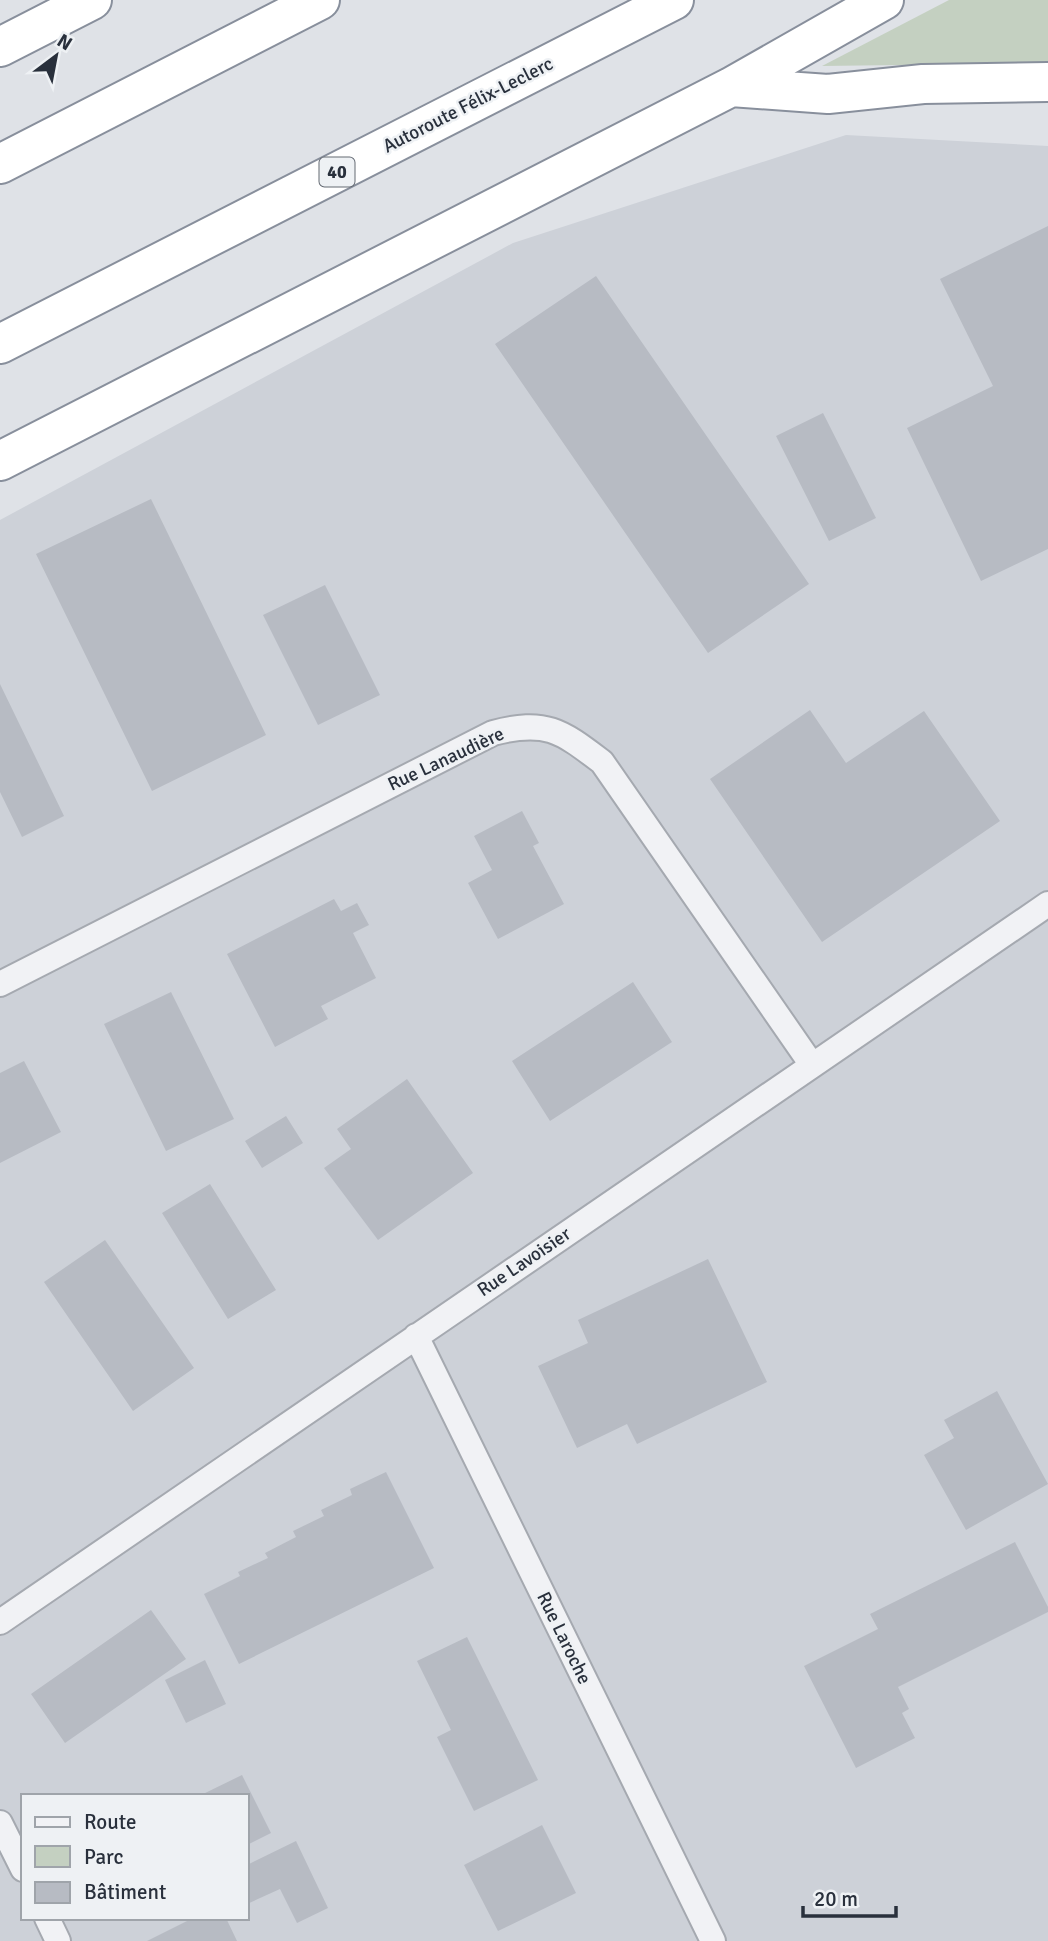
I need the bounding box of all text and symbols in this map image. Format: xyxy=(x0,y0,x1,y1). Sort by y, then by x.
north arrow xyxy=(21,21,91,91)
text: N xyxy=(53,29,76,56)
street label: Autoroute Félix-Leclerc xyxy=(379,52,557,158)
road number: 40 xyxy=(320,158,354,187)
street label: Rue Lanaudière xyxy=(384,722,508,796)
street label: Rue Lavoisier xyxy=(473,1222,575,1302)
street label: Rue Laroche xyxy=(531,1588,597,1688)
legend xyxy=(21,1794,248,1920)
text: Route xyxy=(84,1809,136,1835)
text: Parc xyxy=(84,1844,123,1870)
scale bar xyxy=(803,1874,896,1918)
text: Bâtiment xyxy=(84,1879,166,1905)
text: 20 m xyxy=(814,1886,858,1912)

